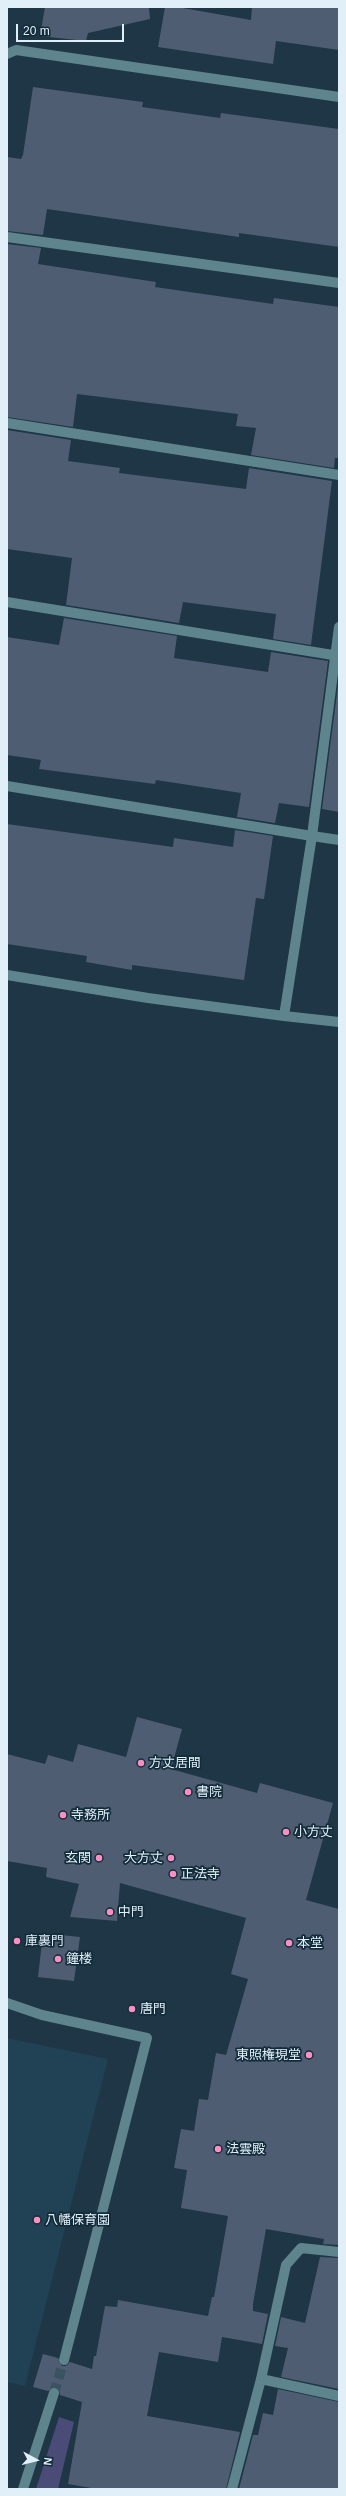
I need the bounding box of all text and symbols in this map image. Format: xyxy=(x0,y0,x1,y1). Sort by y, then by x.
scale bar xyxy=(18,16,126,42)
text: 20 m xyxy=(23,24,50,38)
place label: 方丈居間 xyxy=(149,1755,201,1771)
marker: 方丈居間 xyxy=(136,1758,146,1768)
place label: 書院 xyxy=(196,1784,222,1800)
marker: 書院 xyxy=(183,1787,193,1797)
place label: 寺務所 xyxy=(71,1807,110,1823)
marker: 寺務所 xyxy=(58,1810,68,1820)
place label: 小方丈 xyxy=(294,1824,333,1840)
marker: 小方丈 xyxy=(281,1827,291,1837)
place label: 玄関 xyxy=(65,1850,91,1866)
place label: 大方丈 xyxy=(124,1850,163,1866)
marker: 玄関 xyxy=(94,1853,104,1863)
marker: 大方丈 xyxy=(166,1853,176,1863)
place label: 正法寺 xyxy=(181,1866,220,1882)
marker: 正法寺 xyxy=(168,1869,178,1879)
place label: 中門 xyxy=(118,1904,144,1920)
marker: 中門 xyxy=(105,1907,115,1917)
place label: 庫裏門 xyxy=(25,1933,64,1949)
place label: 本堂 xyxy=(297,1935,323,1951)
marker: 庫裏門 xyxy=(12,1936,22,1946)
marker: 本堂 xyxy=(284,1938,294,1948)
place label: 鐘楼 xyxy=(66,1951,92,1967)
marker: 鐘楼 xyxy=(53,1954,63,1964)
place label: 唐門 xyxy=(140,2001,166,2017)
marker: 唐門 xyxy=(127,2004,137,2014)
place label: 東照権現堂 xyxy=(236,2047,301,2063)
marker: 東照権現堂 xyxy=(304,2050,314,2060)
place label: 法雲殿 xyxy=(226,2141,265,2157)
marker: 法雲殿 xyxy=(213,2144,223,2154)
place label: 八幡保育園 xyxy=(45,2212,110,2228)
marker: 八幡保育園 xyxy=(32,2215,42,2225)
north arrow xyxy=(16,2440,56,2480)
text: N xyxy=(41,2457,54,2466)

